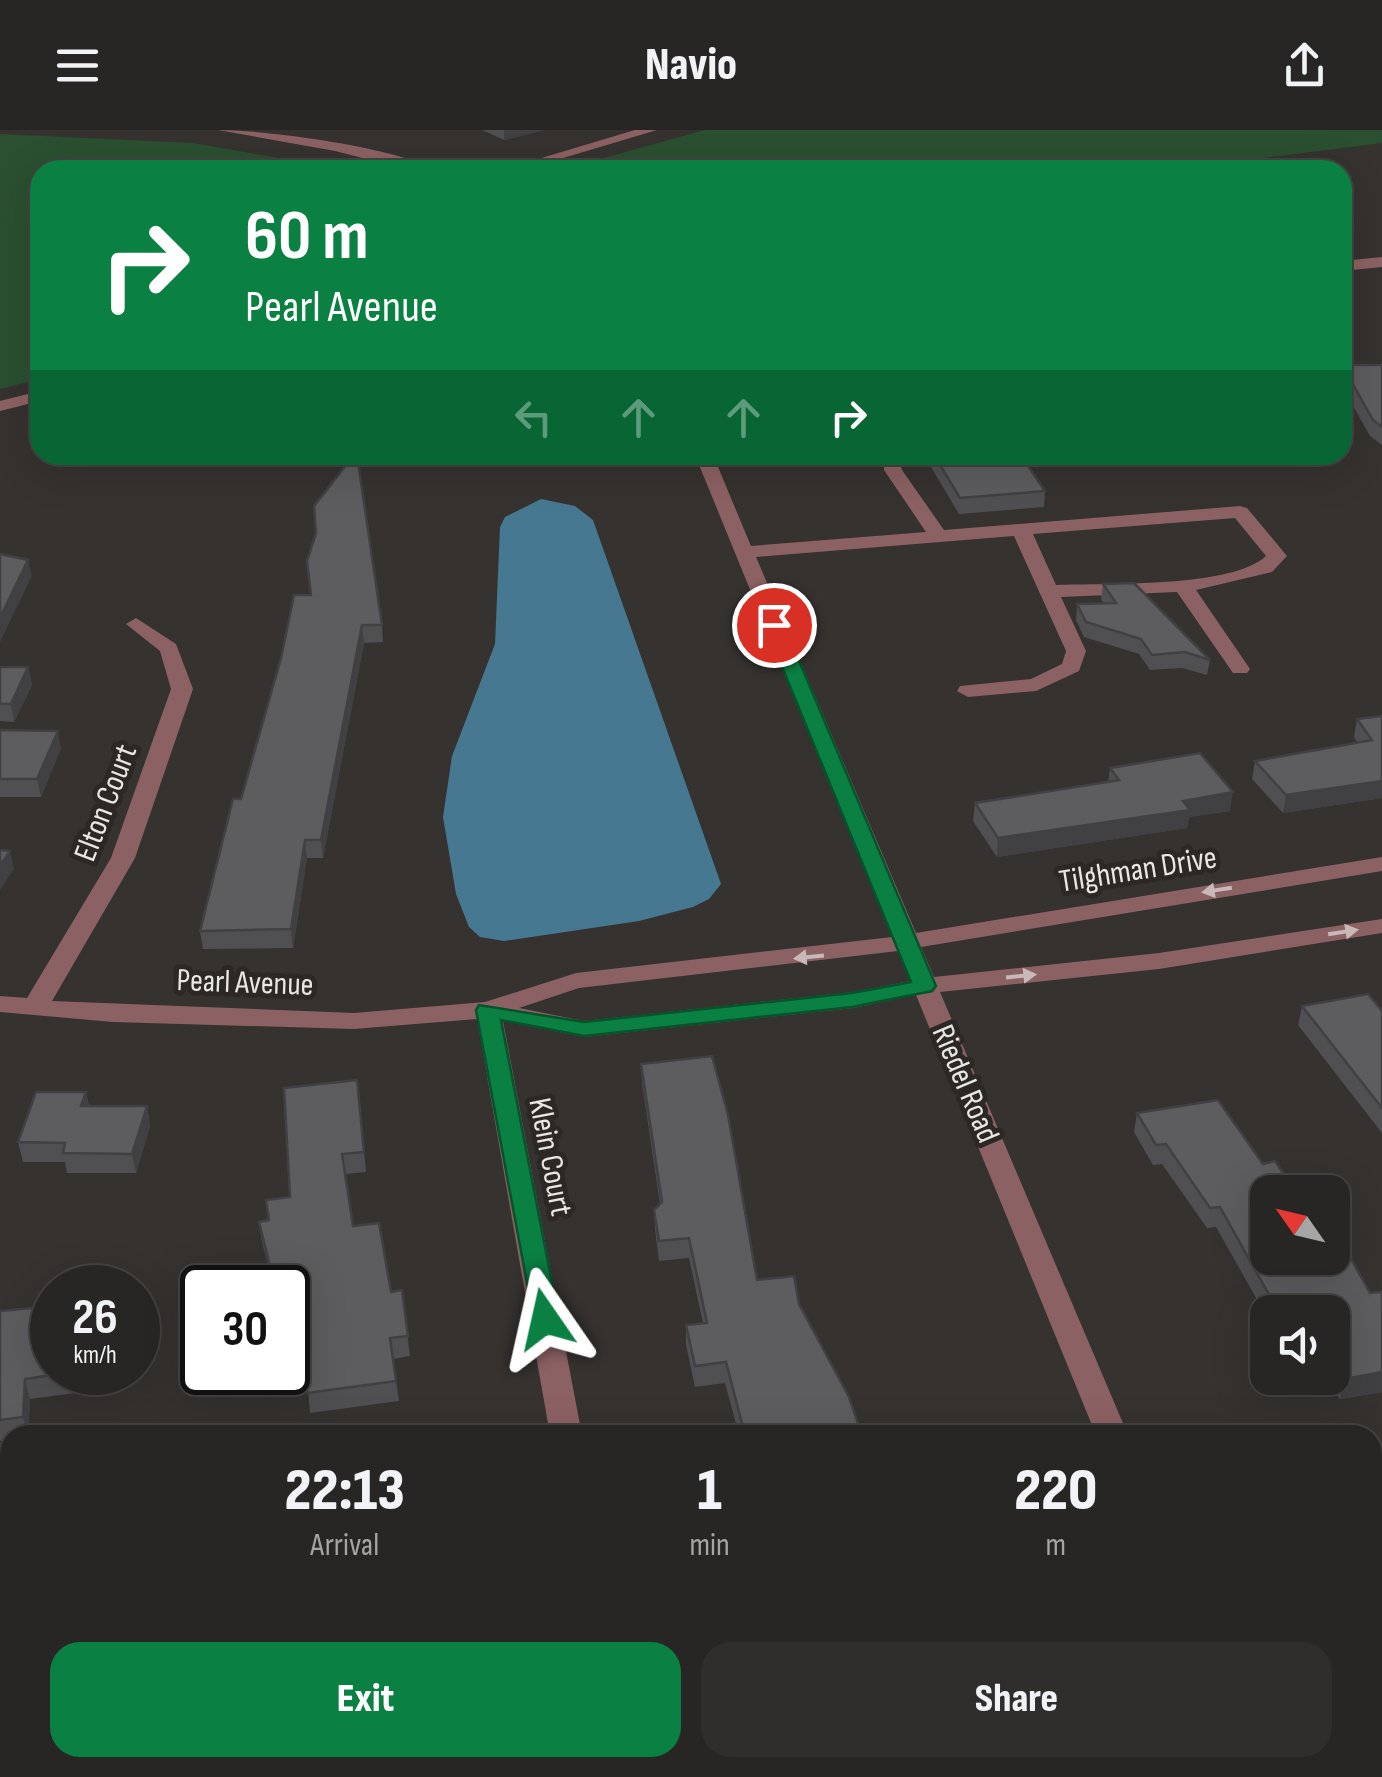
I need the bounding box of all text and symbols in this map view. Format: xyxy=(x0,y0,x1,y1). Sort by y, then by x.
icon: menu xyxy=(50,38,105,93)
text: Navio xyxy=(645,38,737,93)
icon: share xyxy=(1277,38,1332,93)
text: 60 m xyxy=(245,195,369,279)
icon: right xyxy=(80,200,210,330)
text: Pearl Avenue xyxy=(245,280,438,335)
icon: left xyxy=(506,390,561,445)
icon: ahead xyxy=(611,390,666,445)
icon: ahead xyxy=(716,390,771,445)
icon: right xyxy=(821,390,876,445)
pin xyxy=(732,583,817,668)
icon: arrive xyxy=(747,598,802,653)
street label: Elton Court xyxy=(66,739,146,867)
street label: Tilghman Drive xyxy=(1056,838,1220,902)
one-way arrow xyxy=(1200,883,1232,899)
one-way arrow xyxy=(1328,924,1360,940)
one-way arrow xyxy=(793,949,824,965)
street label: Pearl Avenue xyxy=(176,961,314,1005)
one-way arrow xyxy=(1006,968,1038,984)
street label: Riedel Road xyxy=(923,1019,1007,1149)
street label: Klein Court xyxy=(519,1095,581,1219)
north arrow xyxy=(1250,1175,1350,1275)
map controls xyxy=(1250,1175,1350,1395)
speed limit sign: 30 xyxy=(180,1265,310,1395)
position arrow xyxy=(493,1267,597,1371)
text: 26 xyxy=(72,1288,118,1348)
button: sound xyxy=(1250,1295,1350,1395)
text: km/h xyxy=(73,1340,117,1371)
text: 22:13 xyxy=(284,1455,405,1527)
text: 1 xyxy=(697,1455,722,1527)
text: 220 xyxy=(1014,1455,1097,1527)
text: Arrival xyxy=(310,1526,379,1565)
text: min xyxy=(689,1526,730,1565)
text: m xyxy=(1046,1526,1066,1565)
button: Exit xyxy=(50,1642,681,1757)
button: Share xyxy=(701,1642,1332,1757)

